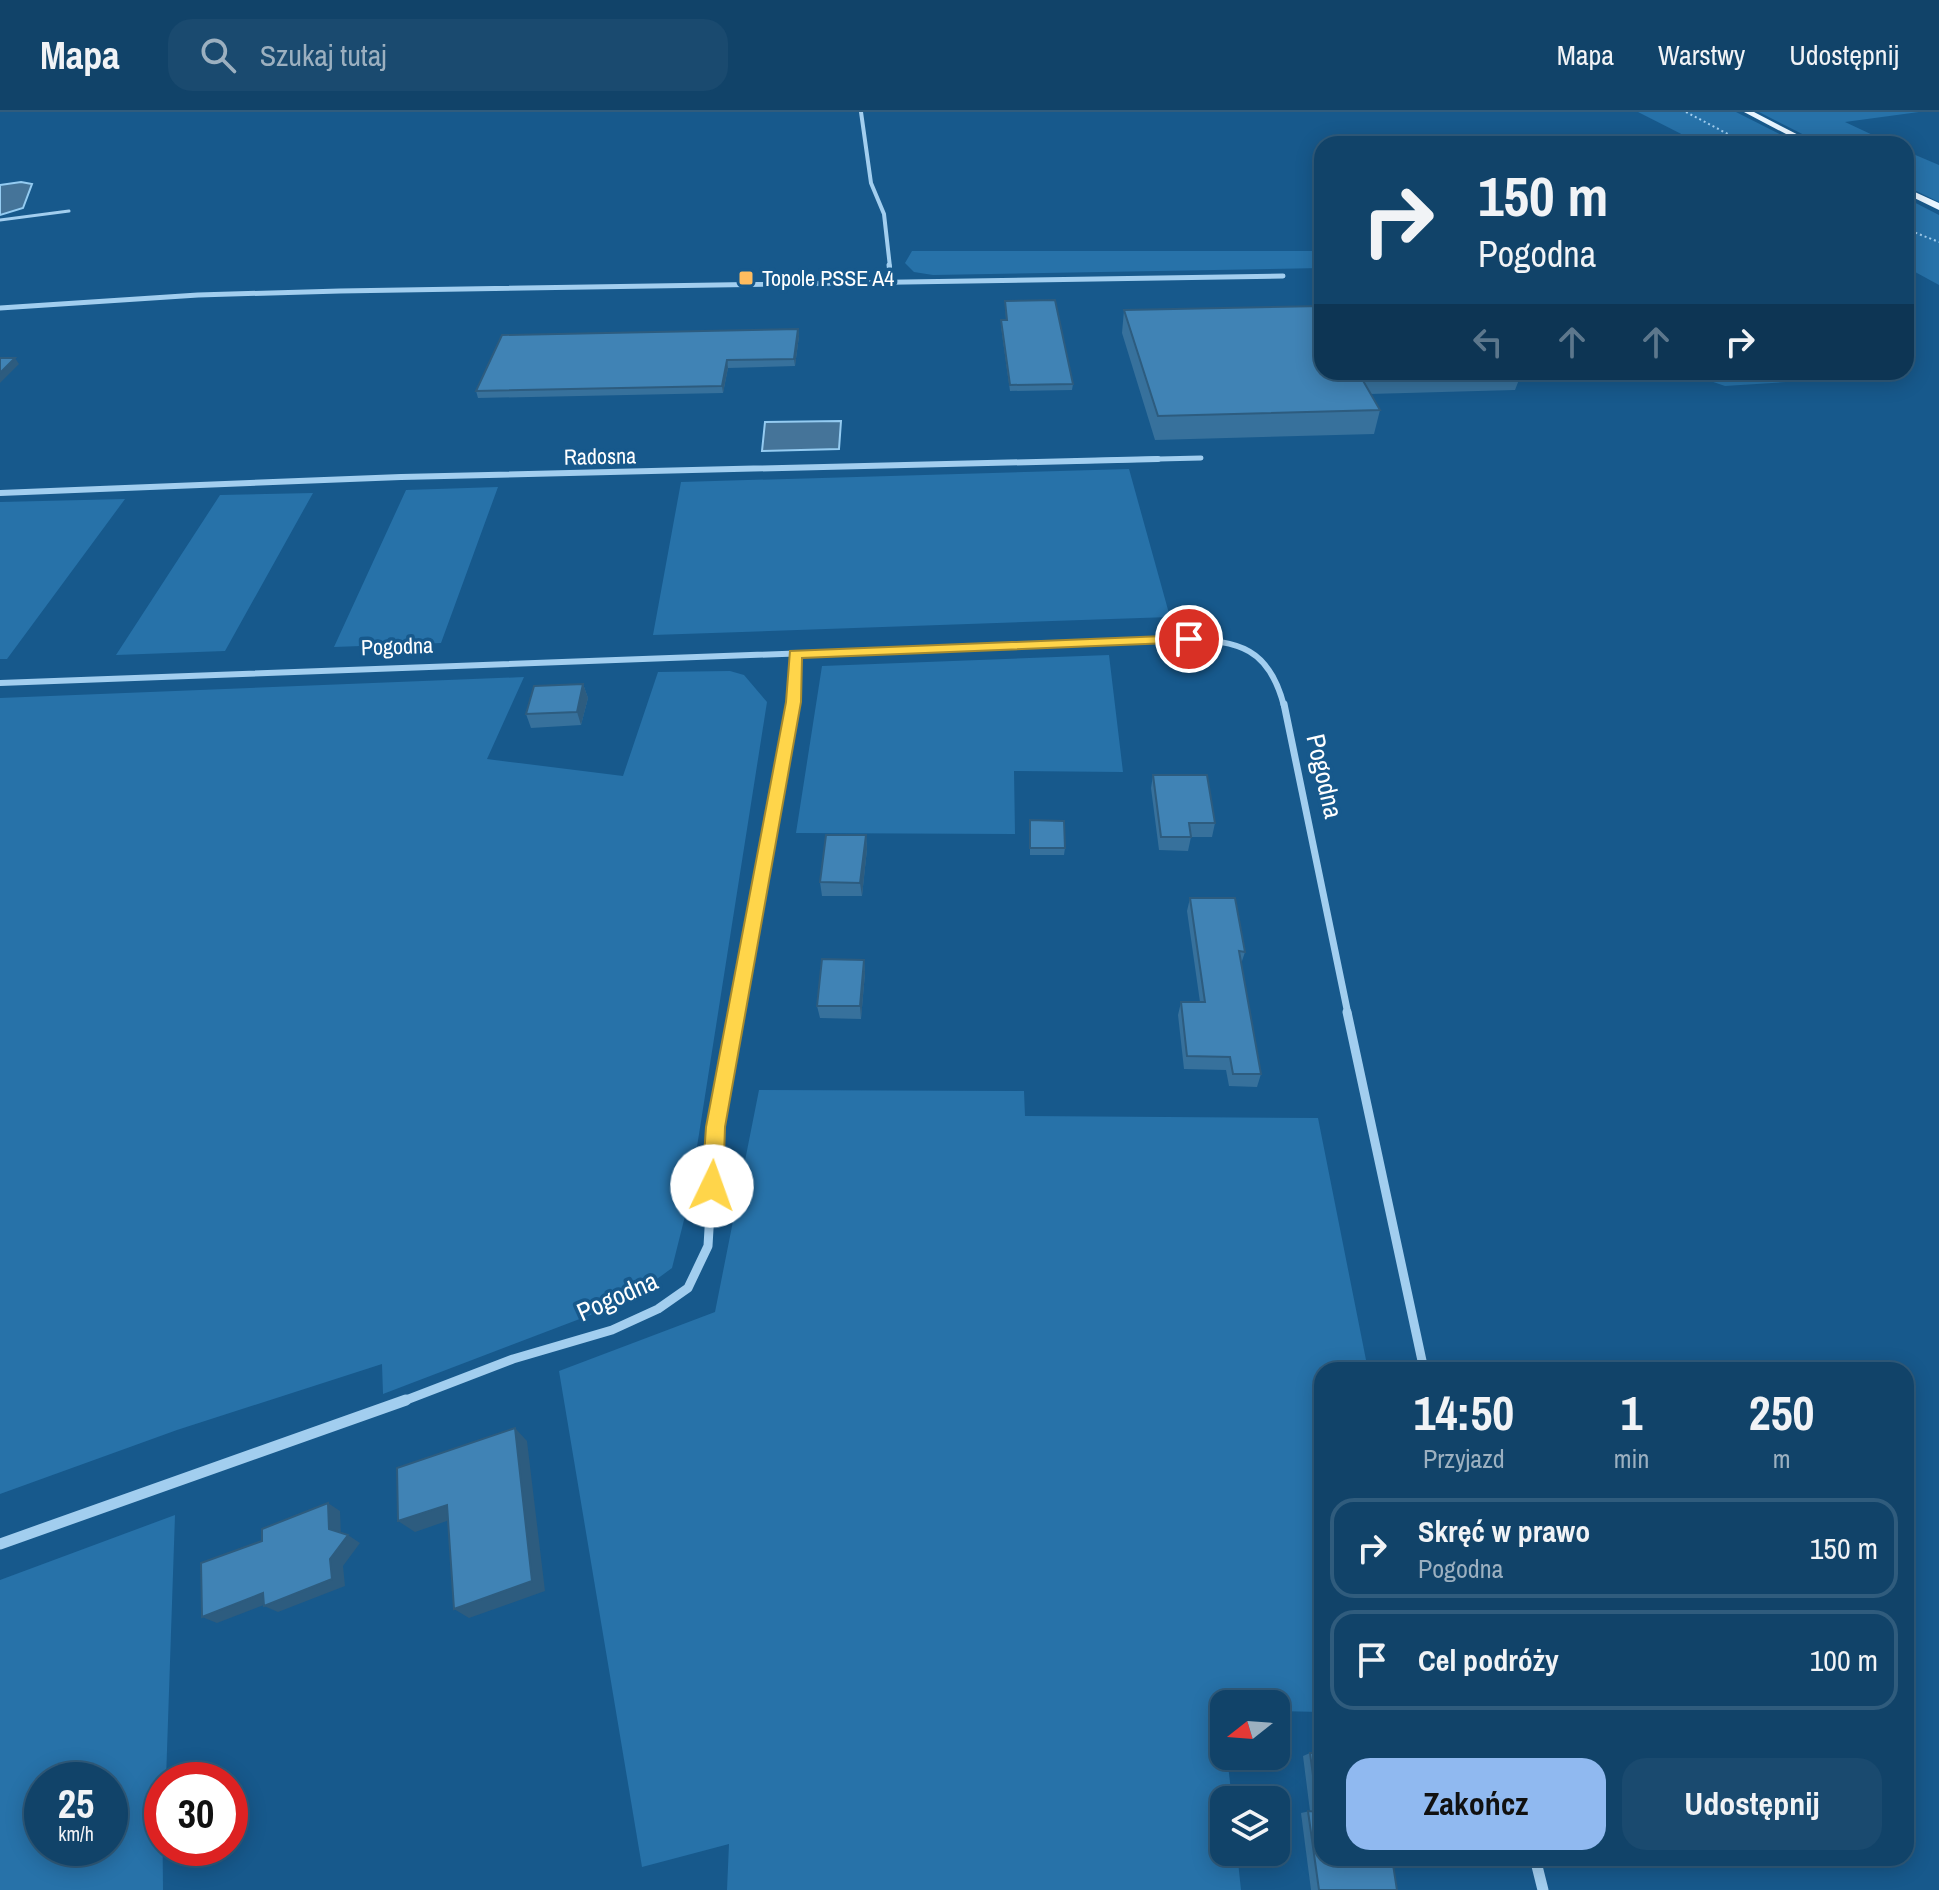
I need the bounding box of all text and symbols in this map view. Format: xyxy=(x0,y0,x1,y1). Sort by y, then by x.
search box xyxy=(168,19,728,91)
text: Mapa xyxy=(40,30,120,81)
icon: search xyxy=(196,33,240,77)
text: Szukaj tutaj xyxy=(260,35,387,75)
text: Mapa xyxy=(1557,36,1614,74)
text: Warstwy xyxy=(1658,36,1745,74)
text: Udostępnij xyxy=(1789,36,1899,74)
text: 150 m xyxy=(1478,158,1608,233)
icon: right xyxy=(1346,168,1450,272)
text: Pogodna xyxy=(1478,230,1596,278)
place label: Topole PSSE A4 xyxy=(762,263,894,293)
marker: Topole PSSE A4 xyxy=(737,269,755,287)
icon: left xyxy=(1466,320,1510,364)
icon: ahead xyxy=(1550,320,1594,364)
icon: ahead xyxy=(1634,320,1678,364)
icon: right xyxy=(1718,320,1762,364)
street label: Radosna xyxy=(564,440,636,472)
pin xyxy=(1155,605,1223,673)
icon: arrive xyxy=(1167,617,1211,661)
street label: Pogodna xyxy=(360,630,434,662)
street label: Pogodna xyxy=(1298,730,1352,822)
position arrow xyxy=(670,1144,754,1228)
street label: Pogodna xyxy=(571,1263,663,1329)
text: 14:50 xyxy=(1414,1380,1514,1445)
text: 1 xyxy=(1621,1380,1642,1445)
text: 250 xyxy=(1749,1380,1814,1445)
text: Przyjazd xyxy=(1423,1441,1505,1476)
text: min xyxy=(1614,1441,1649,1476)
text: m xyxy=(1773,1441,1791,1476)
text: Skręć w prawo xyxy=(1418,1511,1590,1551)
icon: right xyxy=(1350,1526,1394,1570)
text: 150 m xyxy=(1810,1528,1878,1568)
text: Pogodna xyxy=(1418,1551,1503,1586)
icon: arrive xyxy=(1350,1638,1394,1682)
text: Cel podróży xyxy=(1418,1640,1559,1680)
text: 100 m xyxy=(1810,1640,1878,1680)
north arrow xyxy=(1210,1690,1290,1770)
map controls xyxy=(1210,1690,1290,1866)
button: Zakończ xyxy=(1346,1758,1606,1850)
button: Udostępnij xyxy=(1622,1758,1882,1850)
speed limit sign: 30 xyxy=(144,1762,248,1866)
text: 25 xyxy=(58,1777,94,1830)
button: layers xyxy=(1210,1786,1290,1866)
text: km/h xyxy=(58,1820,94,1847)

